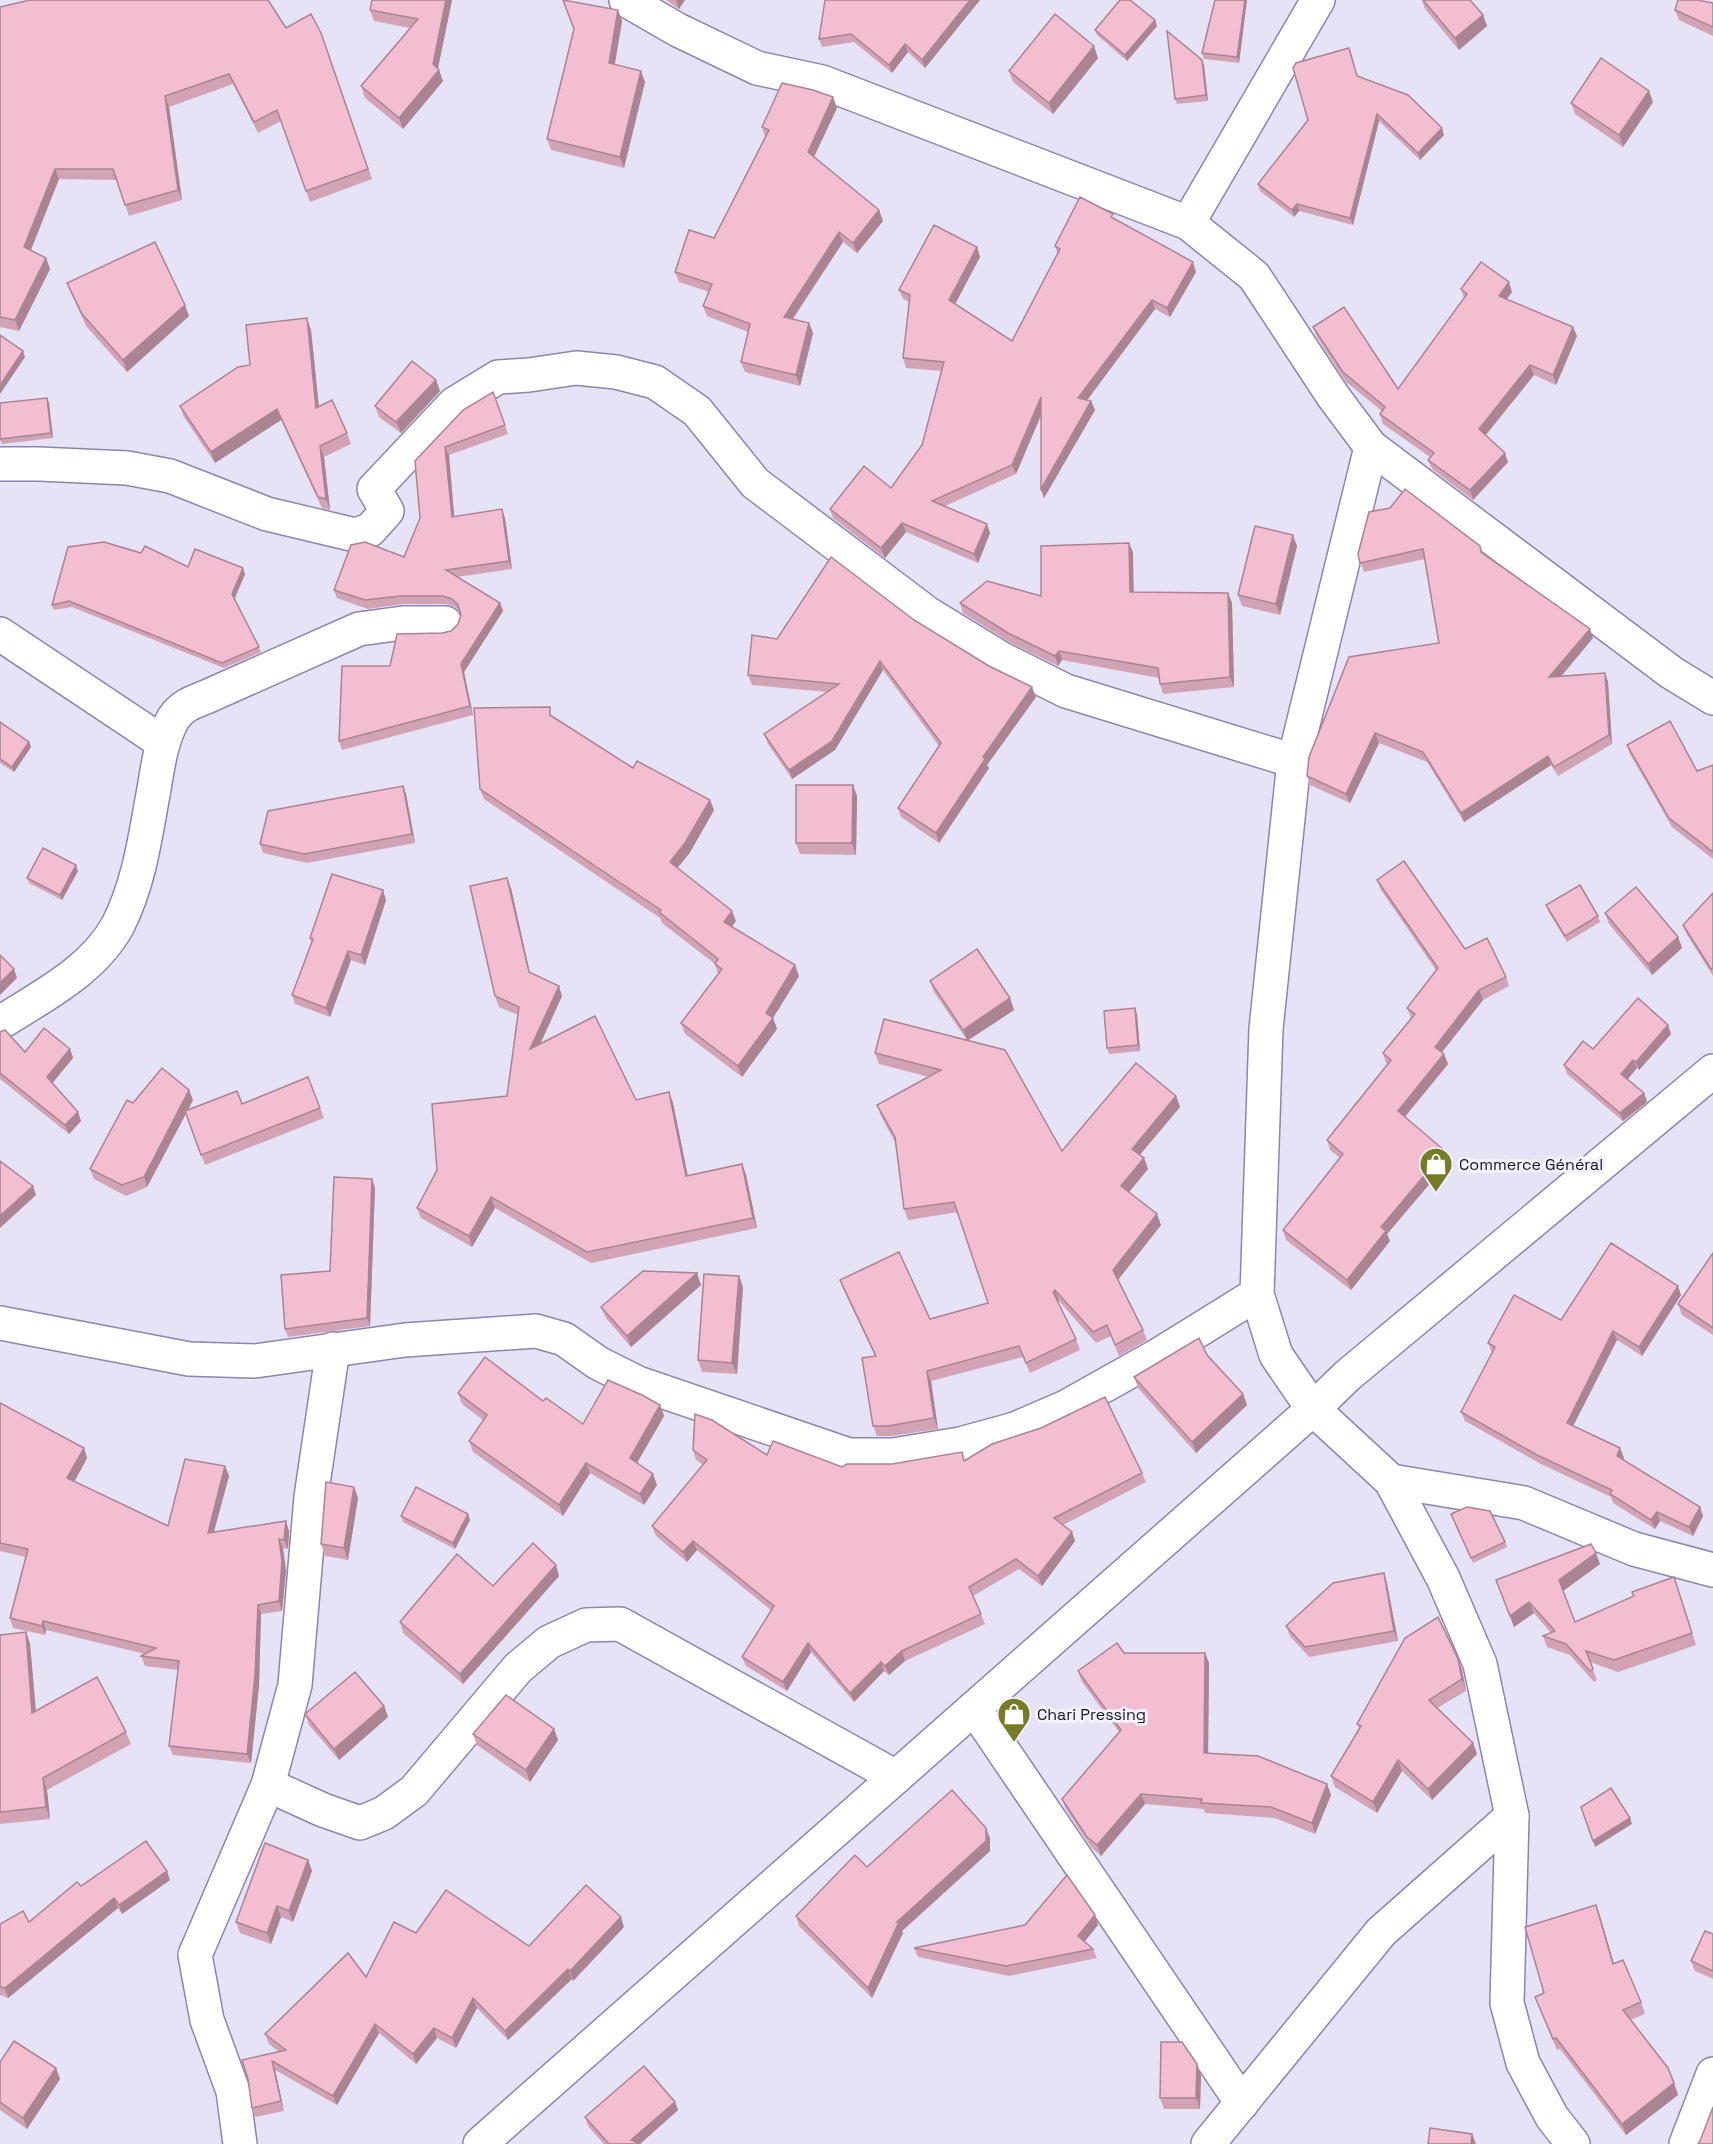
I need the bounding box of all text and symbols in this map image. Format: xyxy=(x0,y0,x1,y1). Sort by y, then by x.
shop icon: Commerce Général xyxy=(1418,1146,1454,1193)
place label: Commerce Général xyxy=(1459,1154,1603,1175)
shop icon: Chari Pressing xyxy=(996,1696,1032,1743)
place label: Chari Pressing xyxy=(1037,1704,1146,1725)

